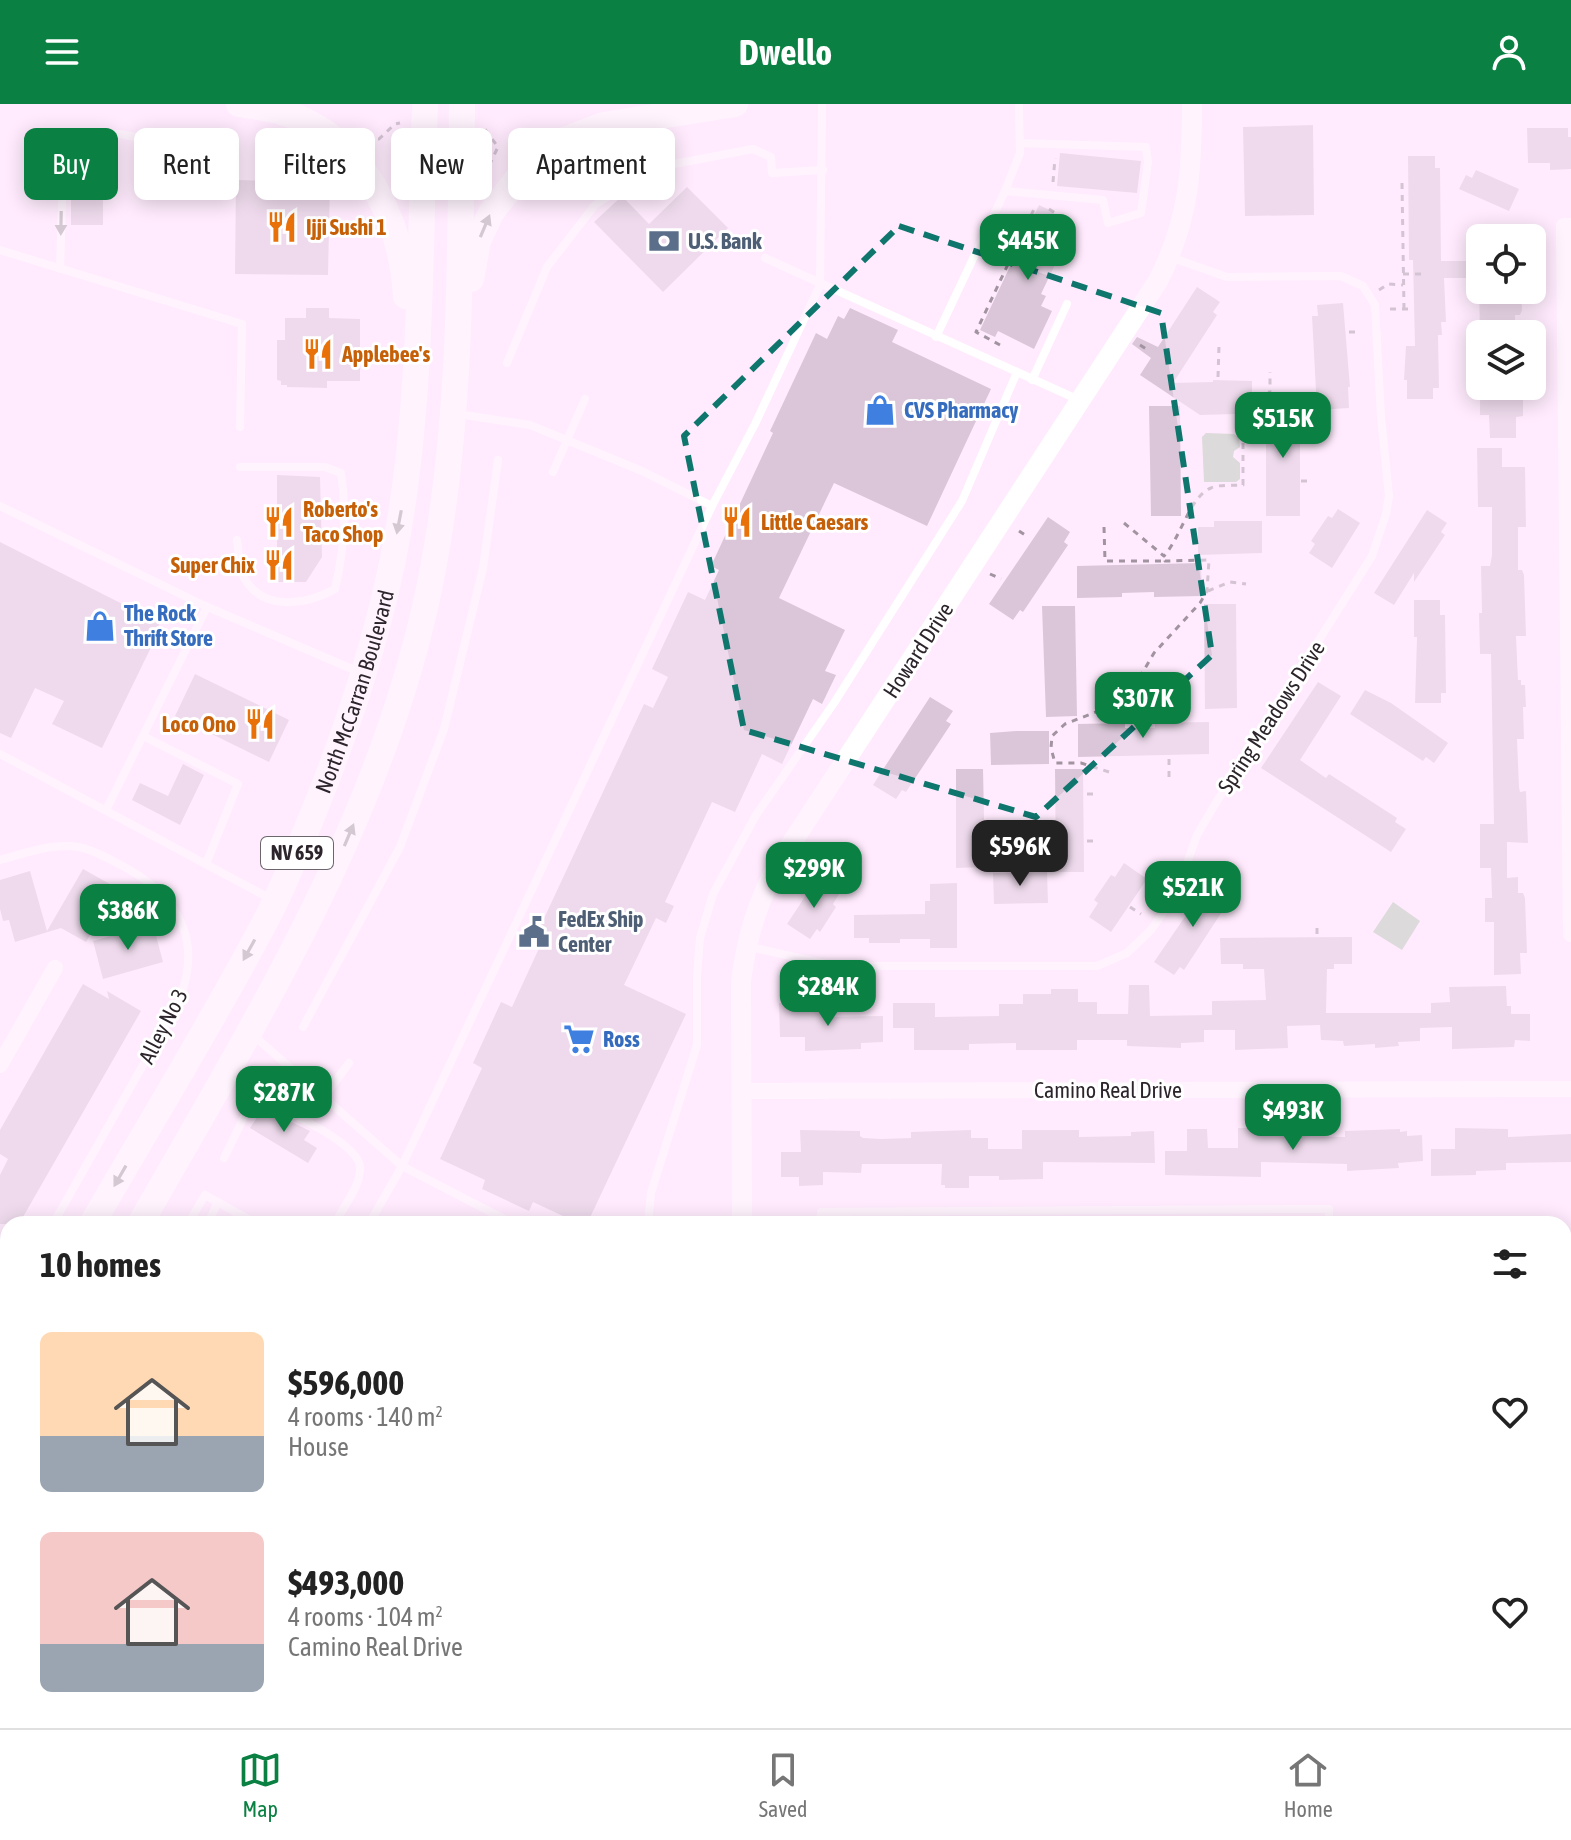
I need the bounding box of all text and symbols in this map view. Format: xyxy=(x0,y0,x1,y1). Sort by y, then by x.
icon: menu xyxy=(40,30,84,74)
icon: person xyxy=(1487,30,1531,74)
text: Dwello xyxy=(739,31,832,73)
chip: Buy xyxy=(24,128,118,200)
chip: Rent xyxy=(134,128,239,200)
chip: Filters xyxy=(255,128,375,200)
chip: New xyxy=(391,128,492,200)
chip: Apartment xyxy=(508,128,675,200)
restaurant icon: Ijji Sushi 1 xyxy=(265,210,299,244)
one-way arrow xyxy=(55,211,67,236)
place label: Ijji Sushi 1 xyxy=(306,214,387,240)
pin: $445K xyxy=(972,214,1084,282)
one-way arrow xyxy=(478,215,491,238)
bank icon: U.S. Bank xyxy=(647,224,681,258)
map controls xyxy=(1466,224,1546,400)
button: locate xyxy=(1466,224,1546,304)
text: $445K xyxy=(998,225,1058,255)
place label: U.S. Bank xyxy=(688,228,762,254)
button: layers xyxy=(1466,320,1546,400)
restaurant icon: Applebee's xyxy=(301,337,335,371)
place label: Applebee's xyxy=(341,341,430,367)
pin: $515K xyxy=(1227,392,1339,460)
shop icon: CVS Pharmacy xyxy=(863,393,897,427)
place label: CVS Pharmacy xyxy=(904,397,1018,423)
text: $515K xyxy=(1253,403,1313,433)
place label: Roberto's Taco Shop xyxy=(303,496,384,547)
restaurant icon: Roberto's Taco Shop xyxy=(262,505,296,539)
restaurant icon: Little Caesars xyxy=(720,505,754,539)
place label: Little Caesars xyxy=(761,509,868,535)
one-way arrow xyxy=(393,510,405,535)
restaurant icon: Super Chix xyxy=(262,548,296,582)
place label: Super Chix xyxy=(171,552,255,578)
street label: North McCarran Boulevard xyxy=(310,587,399,797)
street label: Howard Drive xyxy=(877,597,959,703)
place label: The Rock Thrift Store xyxy=(124,600,213,651)
shop icon: The Rock Thrift Store xyxy=(83,609,117,643)
street label: Spring Meadows Drive xyxy=(1212,636,1330,798)
pin: $307K xyxy=(1087,672,1199,740)
text: $307K xyxy=(1113,683,1173,713)
restaurant icon: Loco Ono xyxy=(243,707,277,741)
place label: Loco Ono xyxy=(162,711,236,737)
pin: $596K xyxy=(964,820,1076,888)
one-way arrow xyxy=(343,823,356,847)
text: $596K xyxy=(990,831,1050,861)
road number: NV 659 xyxy=(261,837,333,869)
pin: $299K xyxy=(758,842,870,910)
text: $299K xyxy=(784,853,844,883)
pin: $521K xyxy=(1137,861,1249,929)
text: $521K xyxy=(1163,872,1223,902)
pin: $386K xyxy=(72,884,184,952)
text: $386K xyxy=(98,895,158,925)
place label: FedEx Ship Center xyxy=(558,906,643,957)
public building icon: FedEx Ship Center xyxy=(517,915,551,949)
one-way arrow xyxy=(242,939,256,961)
pin: $284K xyxy=(772,960,884,1028)
text: $284K xyxy=(798,971,858,1001)
street label: Alley No 3 xyxy=(133,984,193,1068)
supermarket icon: Ross xyxy=(562,1022,596,1056)
place label: Ross xyxy=(603,1026,640,1052)
pin: $287K xyxy=(228,1066,340,1134)
text: $287K xyxy=(254,1077,314,1107)
street label: Camino Real Drive xyxy=(1034,1077,1182,1103)
pin: $493K xyxy=(1237,1084,1349,1152)
text: $493K xyxy=(1263,1095,1323,1125)
one-way arrow xyxy=(113,1165,127,1187)
icon: filters xyxy=(1488,1242,1532,1286)
text: 10 homes xyxy=(40,1245,161,1284)
text: $596,000 xyxy=(288,1363,404,1402)
icon: home xyxy=(104,1364,200,1460)
icon: heart xyxy=(1488,1390,1532,1434)
text: 4 rooms · 140 m² xyxy=(288,1402,443,1432)
text: House xyxy=(288,1432,349,1462)
text: $493,000 xyxy=(288,1563,404,1602)
icon: home xyxy=(104,1564,200,1660)
icon: heart xyxy=(1488,1590,1532,1634)
text: 4 rooms · 104 m² xyxy=(288,1602,443,1632)
text: Camino Real Drive xyxy=(288,1632,463,1662)
tab: Map xyxy=(238,1748,282,1822)
tab: Saved xyxy=(759,1748,807,1822)
tab: Home xyxy=(1284,1748,1333,1822)

